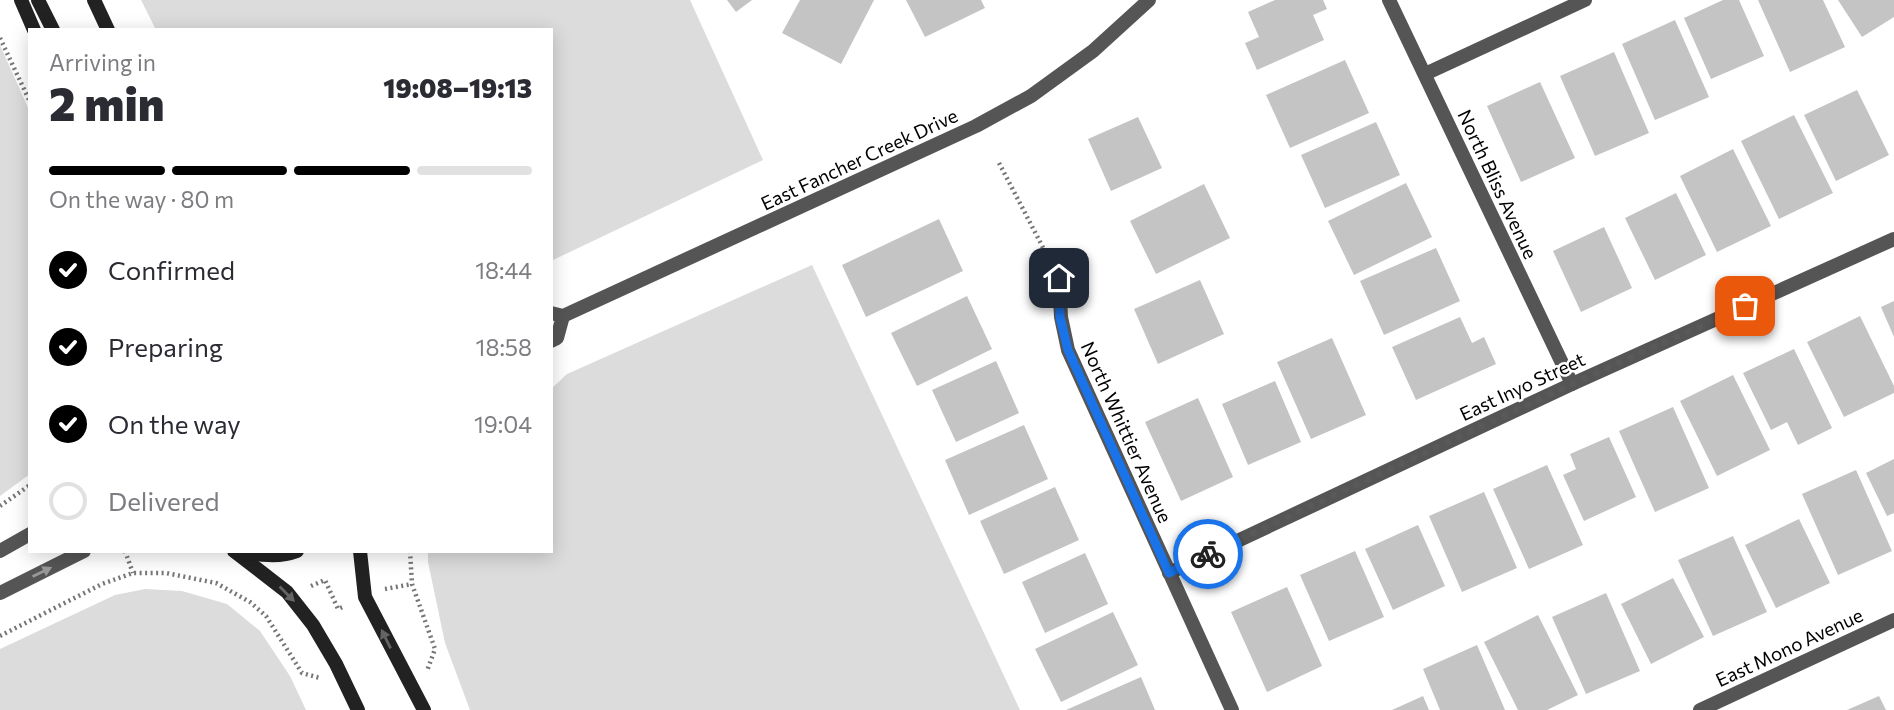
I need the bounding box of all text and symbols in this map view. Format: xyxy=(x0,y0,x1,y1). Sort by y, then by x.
text: Arriving in xyxy=(49,48,156,76)
text: 19:08–19:13 xyxy=(383,72,532,103)
text: 2 min xyxy=(49,74,165,130)
street label: East Fancher Creek Drive xyxy=(757,103,961,215)
street label: North Bliss Avenue xyxy=(1453,106,1543,262)
text: On the way · 80 m xyxy=(49,185,234,213)
pin xyxy=(1029,248,1089,308)
icon: check xyxy=(49,251,87,289)
text: Confirmed xyxy=(108,254,235,285)
text: 18:44 xyxy=(475,256,532,284)
icon: home xyxy=(1040,259,1078,297)
pin xyxy=(1715,276,1775,336)
icon: bag xyxy=(1726,287,1764,325)
icon: check xyxy=(49,328,87,366)
text: Preparing xyxy=(108,331,223,362)
text: 18:58 xyxy=(476,333,532,361)
street label: North Whittier Avenue xyxy=(1077,338,1177,526)
street label: East Inyo Street xyxy=(1456,347,1588,425)
icon: check xyxy=(49,405,87,443)
text: On the way xyxy=(108,408,241,439)
text: 19:04 xyxy=(474,410,532,438)
text: Delivered xyxy=(108,485,219,516)
courier xyxy=(1173,519,1243,589)
icon: bike xyxy=(1189,535,1227,573)
one-way arrow xyxy=(32,566,52,578)
one-way arrow xyxy=(278,585,294,602)
street label: East Mono Avenue xyxy=(1712,603,1866,691)
one-way arrow xyxy=(380,629,391,649)

